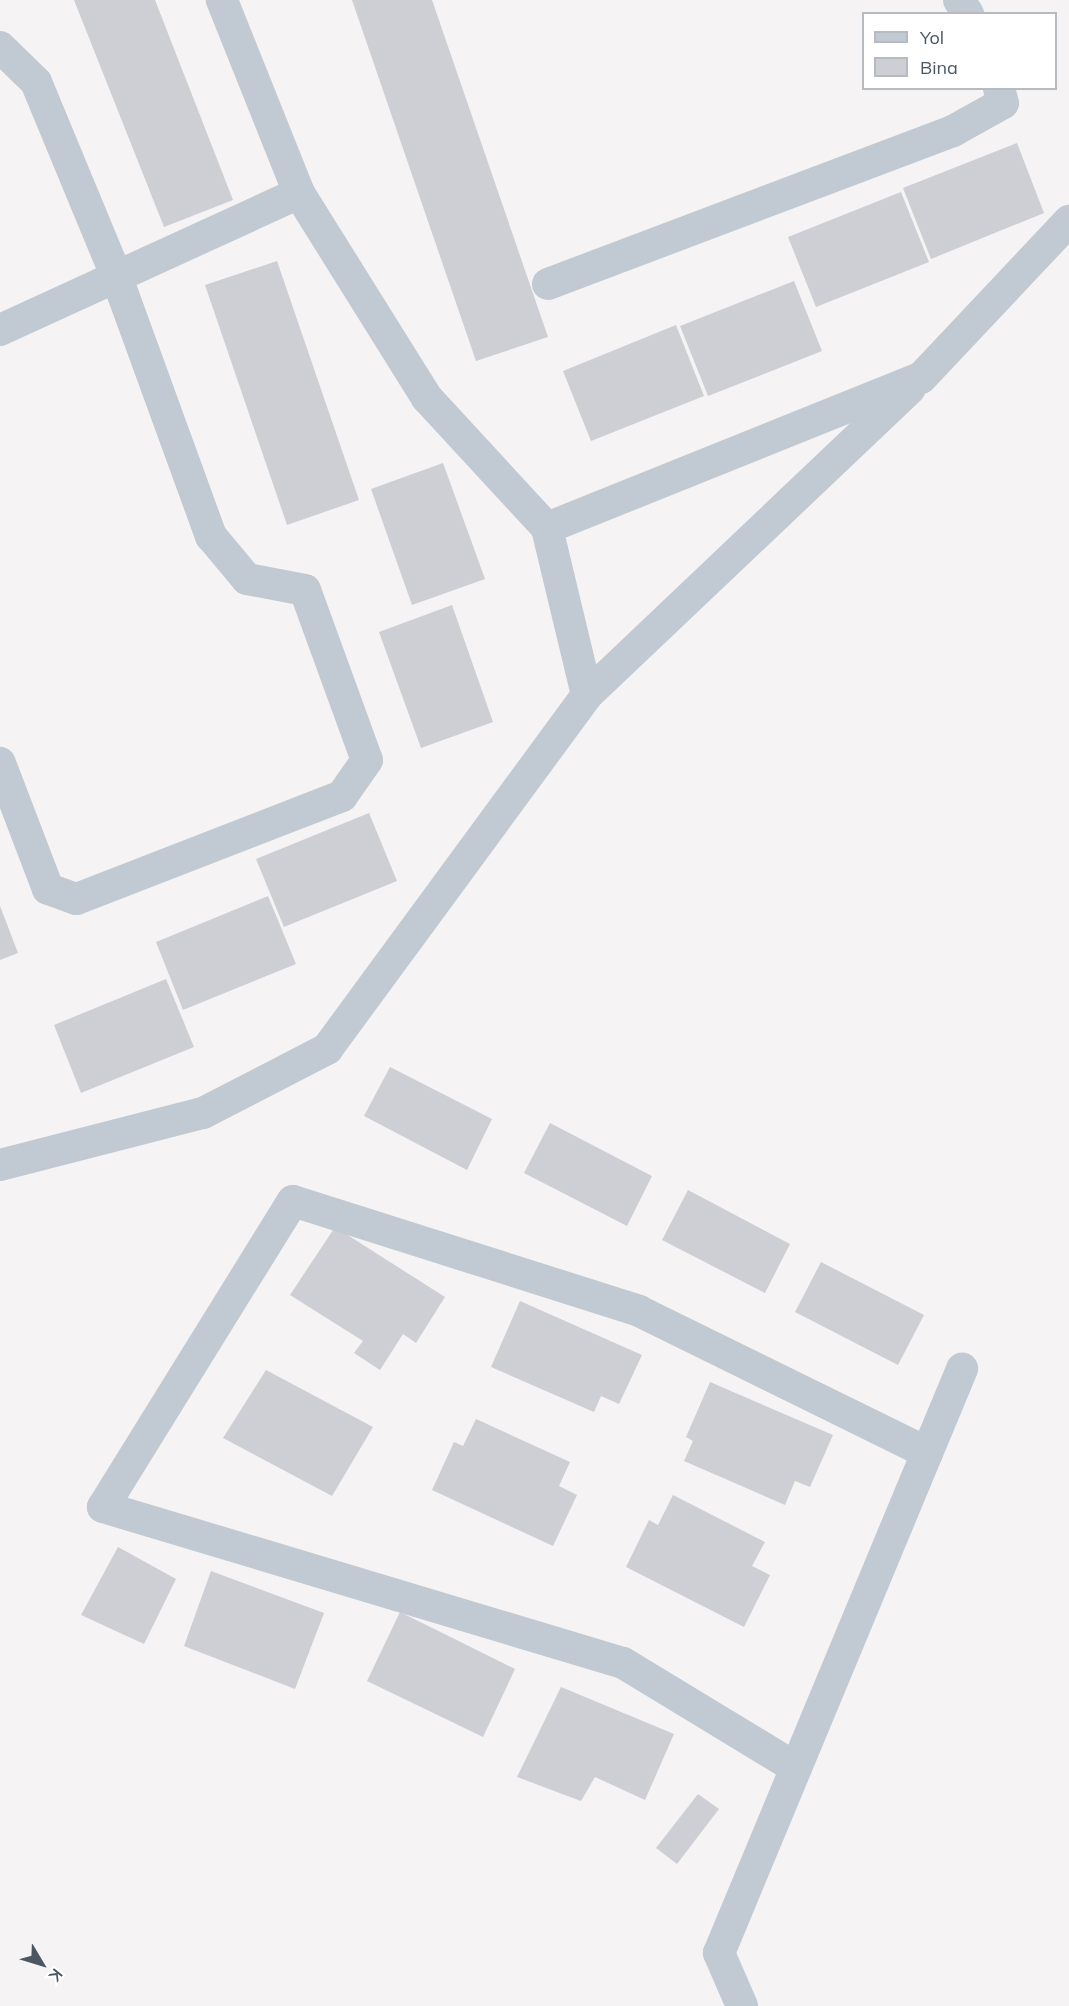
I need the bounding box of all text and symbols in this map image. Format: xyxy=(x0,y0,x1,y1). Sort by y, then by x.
legend xyxy=(862,12,1057,90)
text: Yol xyxy=(920,26,944,49)
text: Bina xyxy=(920,56,958,79)
north arrow xyxy=(12,1934,72,1994)
text: K xyxy=(45,1965,67,1985)

